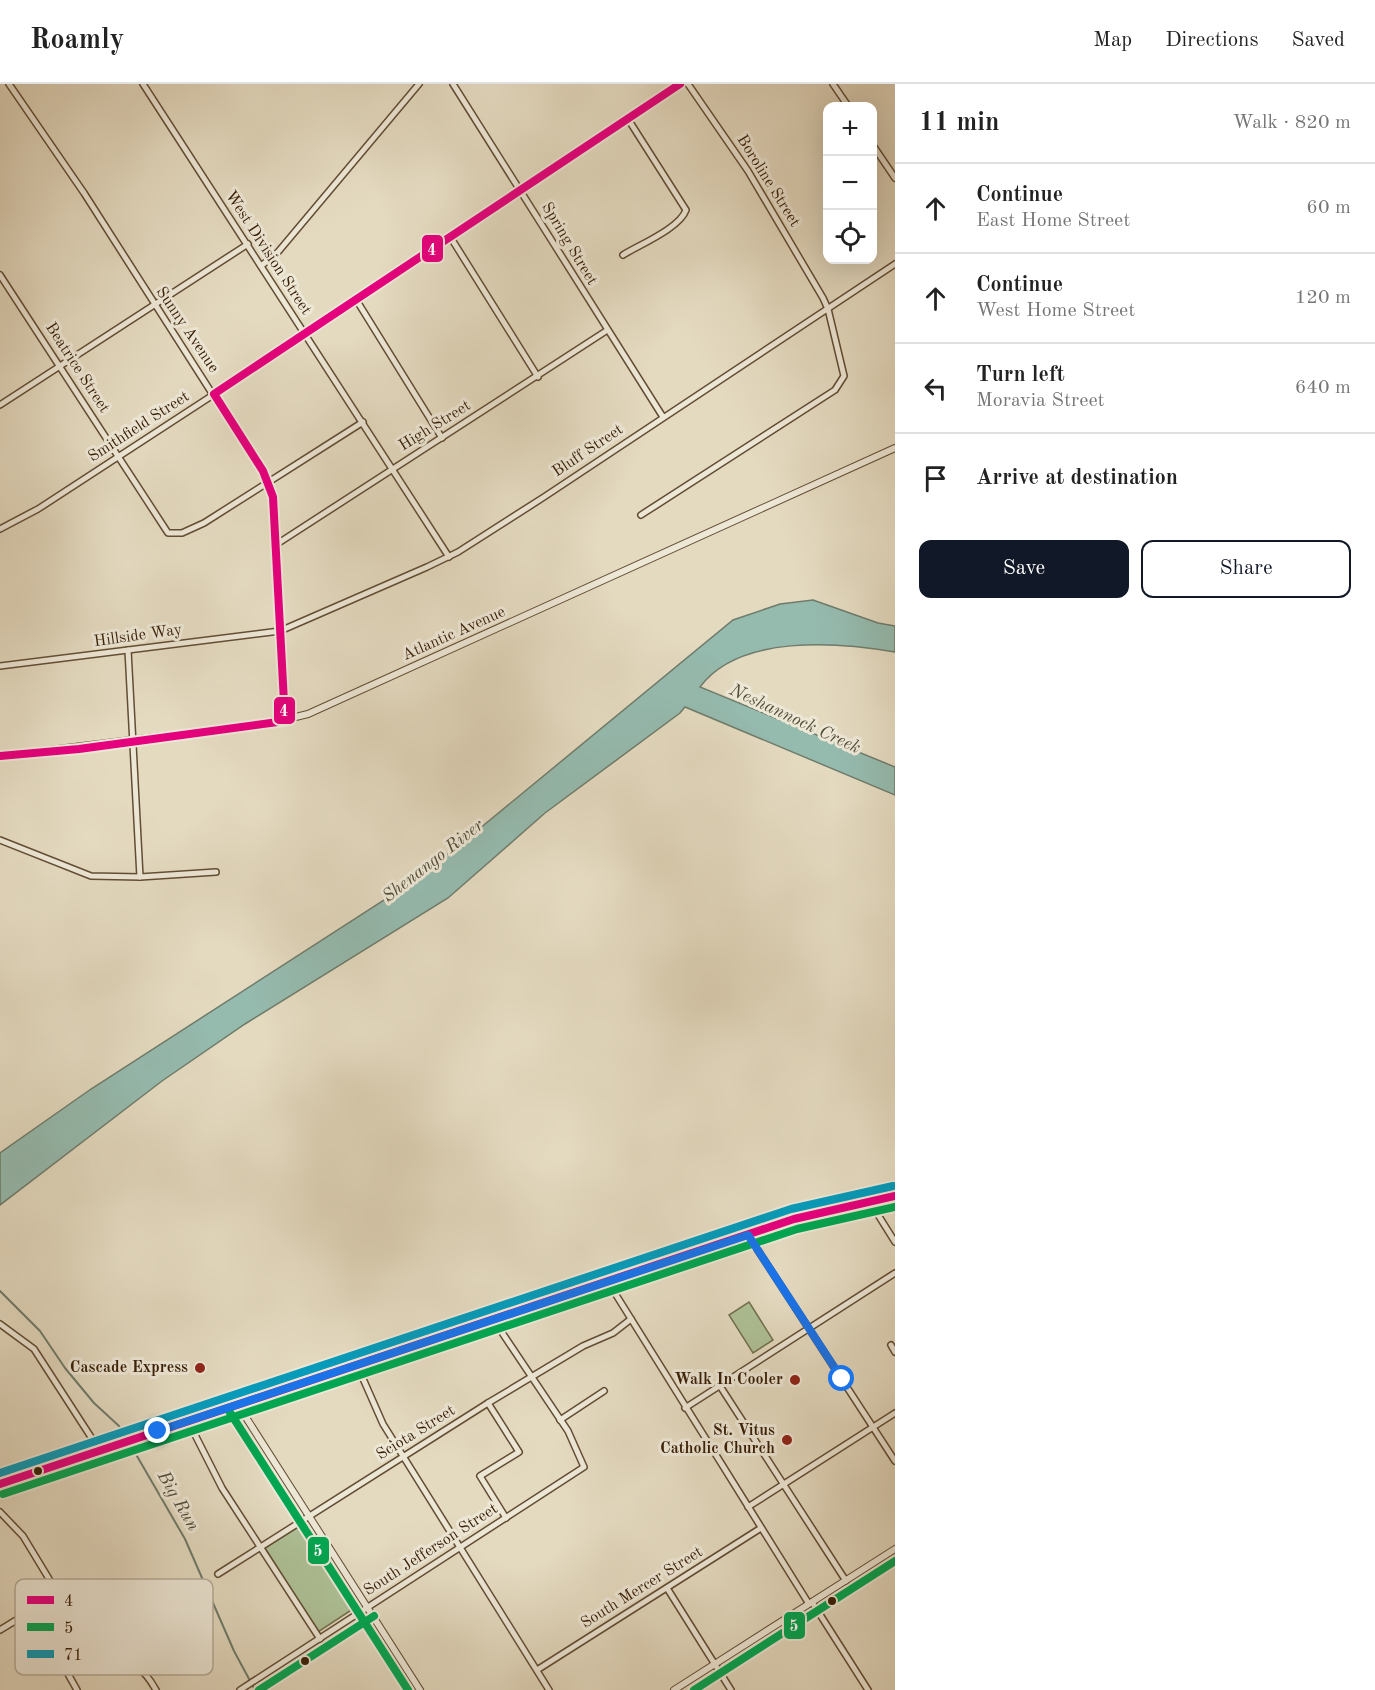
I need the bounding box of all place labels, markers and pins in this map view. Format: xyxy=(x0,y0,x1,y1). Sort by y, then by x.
place label: Cascade Express xyxy=(70,1360,188,1376)
marker: Cascade Express xyxy=(193,1361,207,1375)
place label: Walk In Cooler xyxy=(674,1372,783,1388)
marker: Walk In Cooler xyxy=(788,1373,802,1387)
place label: St. Vitus Catholic Church xyxy=(660,1423,775,1457)
marker: St. Vitus Catholic Church xyxy=(780,1433,794,1447)
unlabelled marker xyxy=(32,1465,44,1477)
unlabelled marker xyxy=(826,1595,838,1607)
unlabelled marker xyxy=(299,1655,311,1667)

